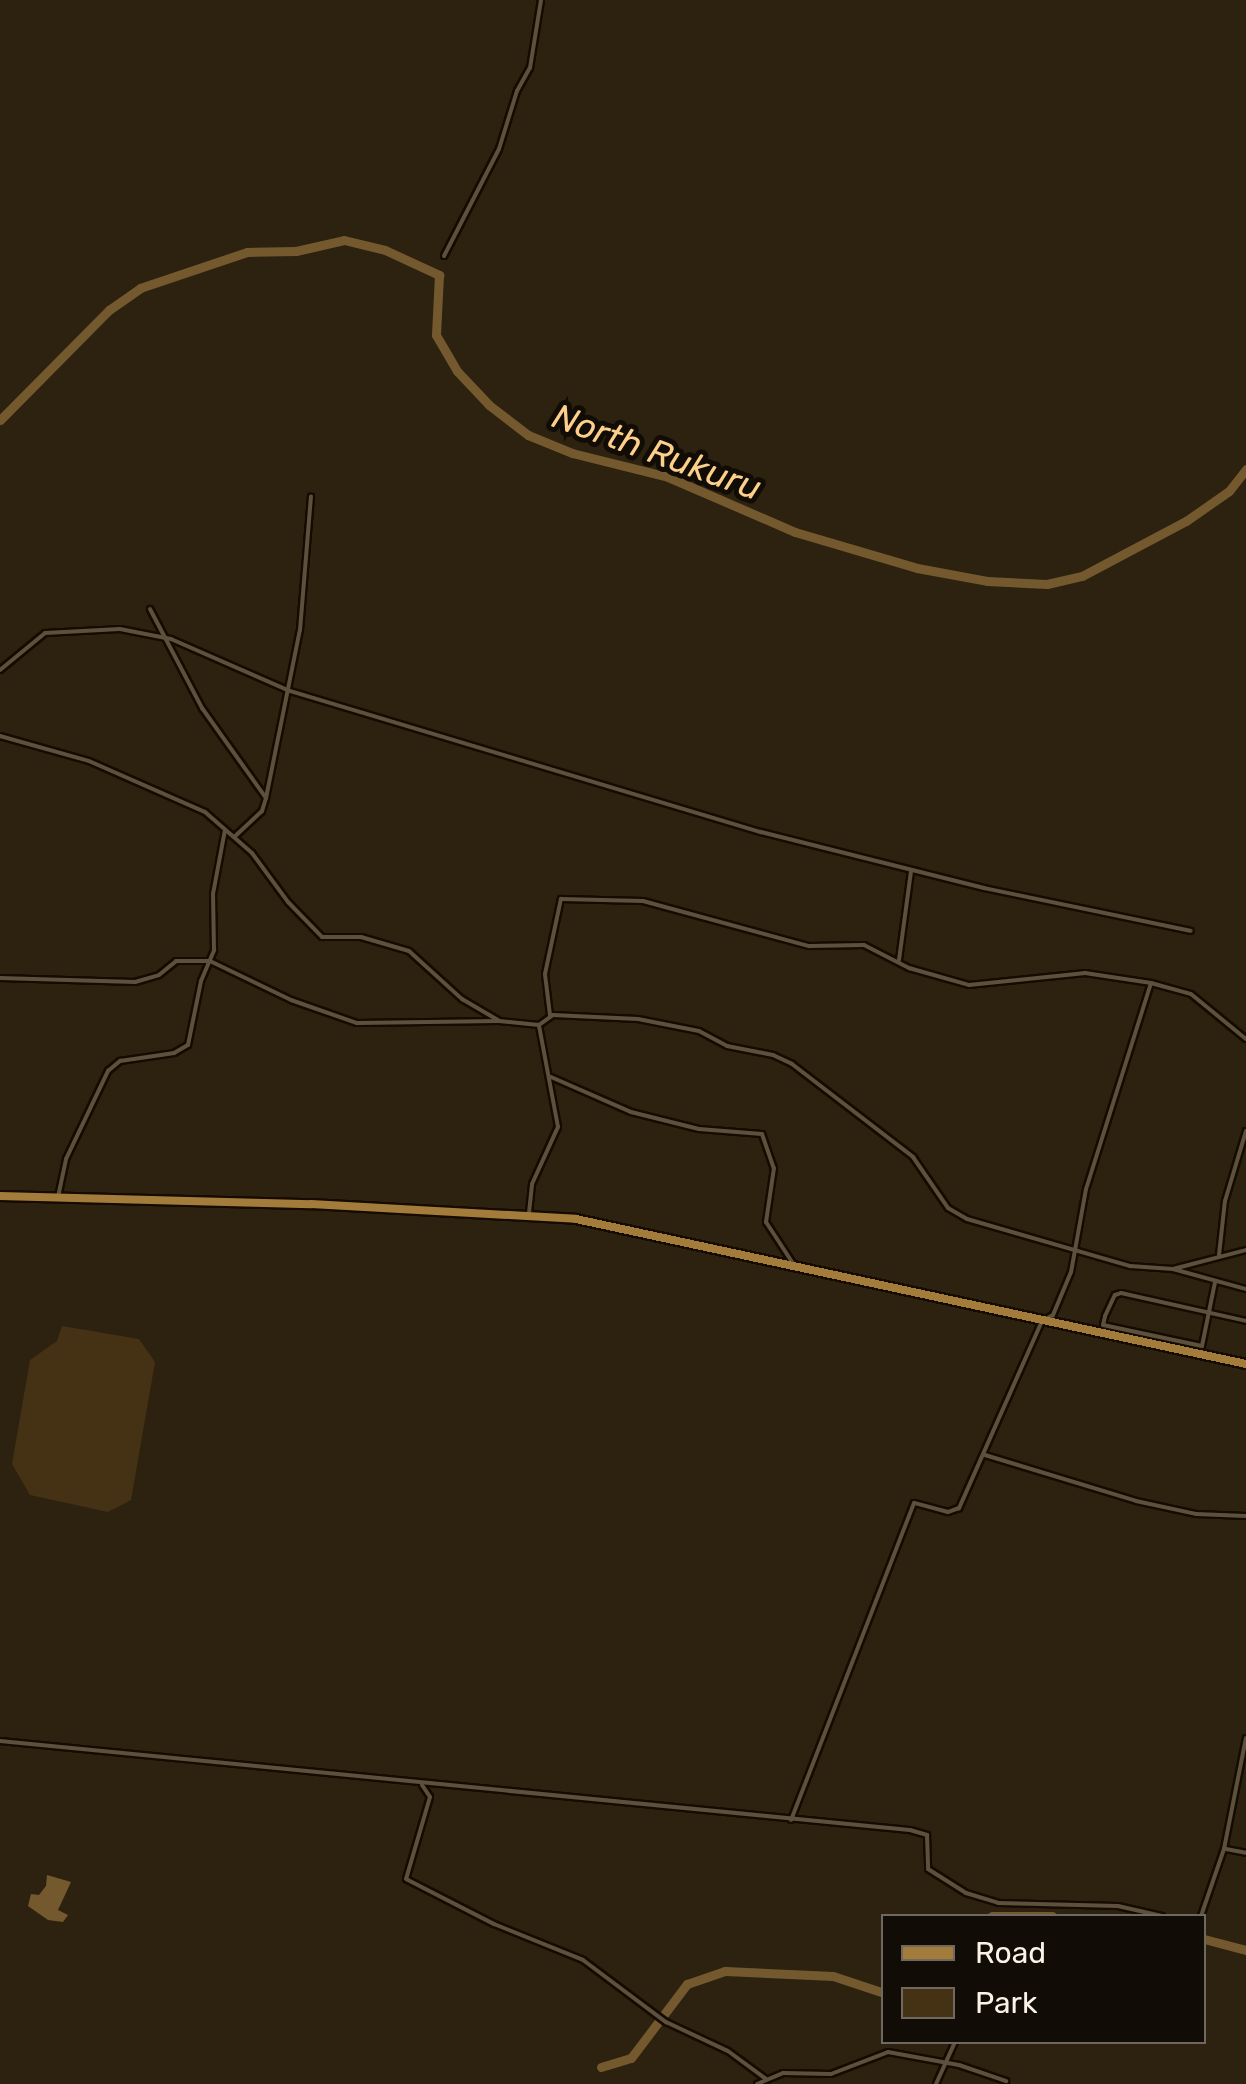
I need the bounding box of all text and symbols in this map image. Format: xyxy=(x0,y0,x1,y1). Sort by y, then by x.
water label: North Rukuru xyxy=(547,395,767,509)
legend xyxy=(881,1914,1206,2044)
text: Road xyxy=(975,1935,1046,1971)
text: Park xyxy=(975,1985,1037,2021)

